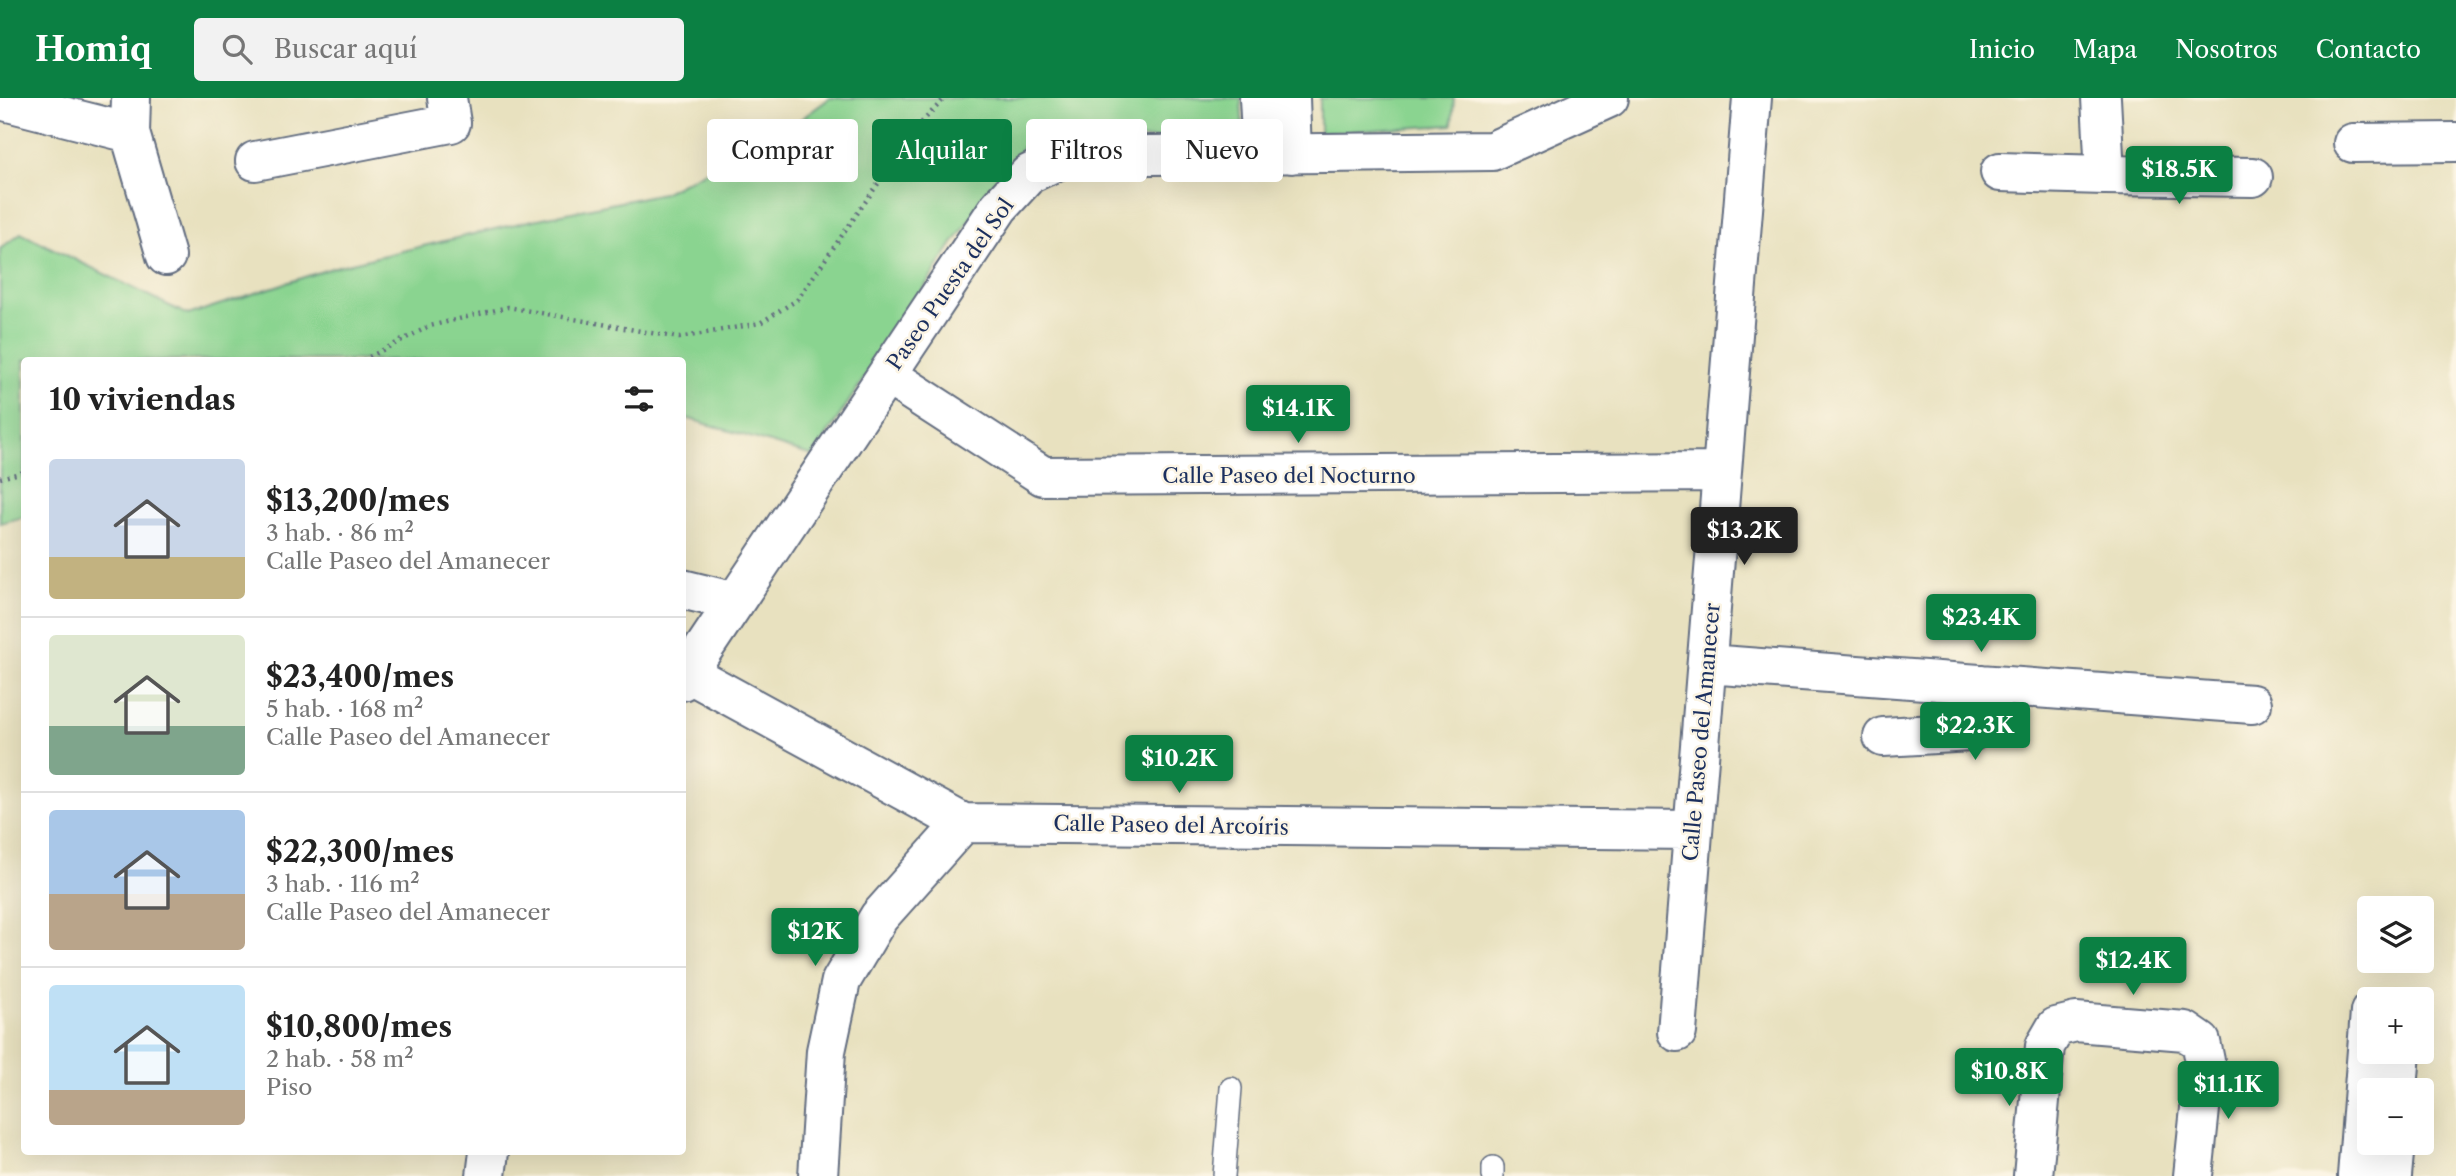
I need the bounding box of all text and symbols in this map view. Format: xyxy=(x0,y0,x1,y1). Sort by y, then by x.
search box xyxy=(194,18,684,81)
text: Homiq xyxy=(35,29,152,70)
icon: search xyxy=(218,30,256,68)
text: Buscar aquí xyxy=(274,33,417,65)
text: Inicio xyxy=(1969,35,2035,64)
text: Mapa xyxy=(2073,35,2137,64)
text: Nosotros xyxy=(2175,35,2278,64)
text: Contacto xyxy=(2316,35,2421,64)
chip: Comprar xyxy=(707,119,858,182)
chip: Alquilar xyxy=(872,119,1012,182)
chip: Filtros xyxy=(1026,119,1147,182)
chip: Nuevo xyxy=(1161,119,1283,182)
pin: $18.5K xyxy=(2122,146,2236,206)
text: $18.5K xyxy=(2142,155,2216,183)
street label: Paseo Puesta del Sol xyxy=(881,193,1019,375)
icon: filters xyxy=(620,380,658,418)
text: 10 viviendas xyxy=(49,381,236,418)
pin: $14.1K xyxy=(1241,386,1355,445)
text: $14.1K xyxy=(1262,394,1334,422)
street label: Calle Paseo del Nocturno xyxy=(1162,463,1416,488)
text: $13,200/mes xyxy=(266,482,450,519)
icon: home xyxy=(105,487,189,571)
pin: $13.2K xyxy=(1687,508,1801,567)
text: $13.2K xyxy=(1707,516,1781,544)
text: 3 hab. · 86 m² xyxy=(266,519,414,547)
text: Calle Paseo del Amanecer xyxy=(266,547,550,575)
pin: $23.4K xyxy=(1924,594,2038,654)
street label: Calle Paseo del Amanecer xyxy=(1677,602,1725,862)
text: $23.4K xyxy=(1942,603,2020,631)
text: $23,400/mes xyxy=(266,658,454,695)
icon: home xyxy=(105,663,189,747)
text: 5 hab. · 168 m² xyxy=(266,695,423,723)
pin: $22.3K xyxy=(1918,702,2032,762)
text: $22.3K xyxy=(1936,711,2014,739)
text: Calle Paseo del Amanecer xyxy=(266,723,550,751)
pin: $10.2K xyxy=(1122,736,1236,795)
text: $10.2K xyxy=(1141,744,1217,772)
street label: Calle Paseo del Arcoíris xyxy=(1053,810,1289,840)
text: $22,300/mes xyxy=(266,833,454,870)
icon: home xyxy=(105,838,189,922)
text: 3 hab. · 116 m² xyxy=(266,870,420,898)
map controls xyxy=(2357,896,2434,1155)
button: layers xyxy=(2357,896,2434,973)
text: Calle Paseo del Amanecer xyxy=(266,898,550,926)
pin: $12K xyxy=(774,908,856,968)
text: $12K xyxy=(787,917,843,945)
pin: $12.4K xyxy=(2076,937,2190,997)
text: $12.4K xyxy=(2095,946,2171,974)
button: + xyxy=(2357,987,2434,1064)
text: $10,800/mes xyxy=(266,1008,452,1045)
icon: home xyxy=(105,1013,189,1097)
text: 2 hab. · 58 m² xyxy=(266,1045,414,1073)
pin: $10.8K xyxy=(1952,1048,2066,1108)
text: $10.8K xyxy=(1971,1057,2047,1085)
pin: $11.1K xyxy=(2171,1062,2285,1121)
text: $11.1K xyxy=(2194,1070,2262,1098)
text: Piso xyxy=(266,1073,312,1101)
button: − xyxy=(2357,1078,2434,1155)

